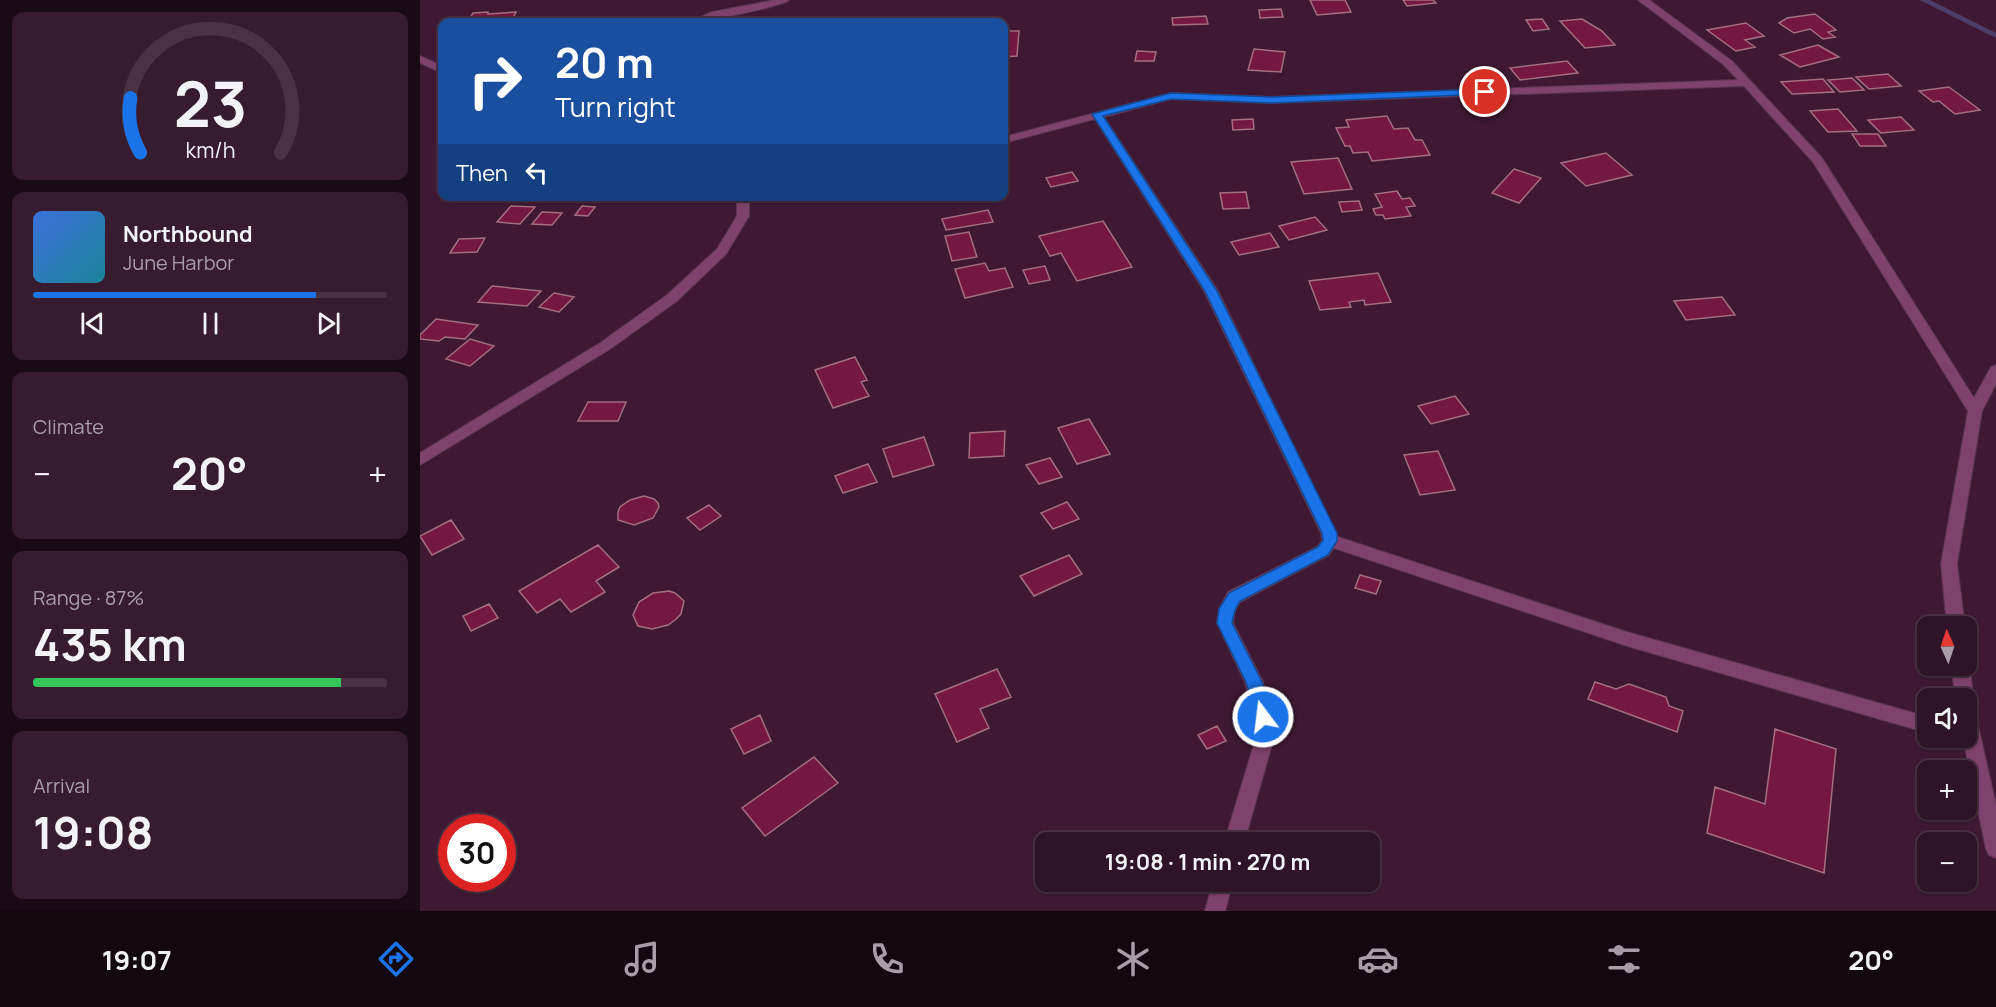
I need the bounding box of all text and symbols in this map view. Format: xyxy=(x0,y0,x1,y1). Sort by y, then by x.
text: 20 m xyxy=(555,33,654,91)
icon: right xyxy=(456,42,534,120)
text: 23 xyxy=(173,60,247,146)
pin xyxy=(1459,66,1510,117)
icon: arrive xyxy=(1468,75,1501,108)
text: Turn right xyxy=(555,88,676,125)
text: km/h xyxy=(185,135,235,164)
icon: left xyxy=(520,156,553,189)
text: Then xyxy=(456,158,508,188)
text: Northbound xyxy=(123,219,253,249)
text: June Harbor xyxy=(123,249,235,276)
icon: previous xyxy=(76,307,109,340)
icon: pause xyxy=(194,307,227,340)
icon: next xyxy=(312,307,345,340)
text: Climate xyxy=(33,413,104,440)
text: 20° xyxy=(171,442,248,504)
text: − xyxy=(33,451,51,496)
text: + xyxy=(368,451,387,496)
text: Range · 87% xyxy=(33,584,144,611)
text: 435 km xyxy=(33,613,187,675)
north arrow xyxy=(1917,616,1977,676)
map controls xyxy=(1917,616,1977,892)
position arrow xyxy=(1231,685,1295,749)
button: sound xyxy=(1917,688,1977,748)
button: + xyxy=(1917,760,1977,820)
text: Arrival xyxy=(33,772,90,799)
text: 19:08 xyxy=(33,801,153,863)
speed limit sign: 30 xyxy=(438,814,516,892)
button: − xyxy=(1917,832,1977,892)
text: 19:08 · 1 min · 270 m xyxy=(1105,847,1310,877)
icon: directions xyxy=(375,938,417,980)
icon: music xyxy=(621,938,663,980)
icon: phone xyxy=(866,938,908,980)
icon: climate xyxy=(1112,938,1154,980)
icon: car xyxy=(1357,938,1399,980)
icon: filters xyxy=(1603,938,1645,980)
text: 19:07 xyxy=(102,941,172,978)
text: 20° xyxy=(1848,941,1894,978)

